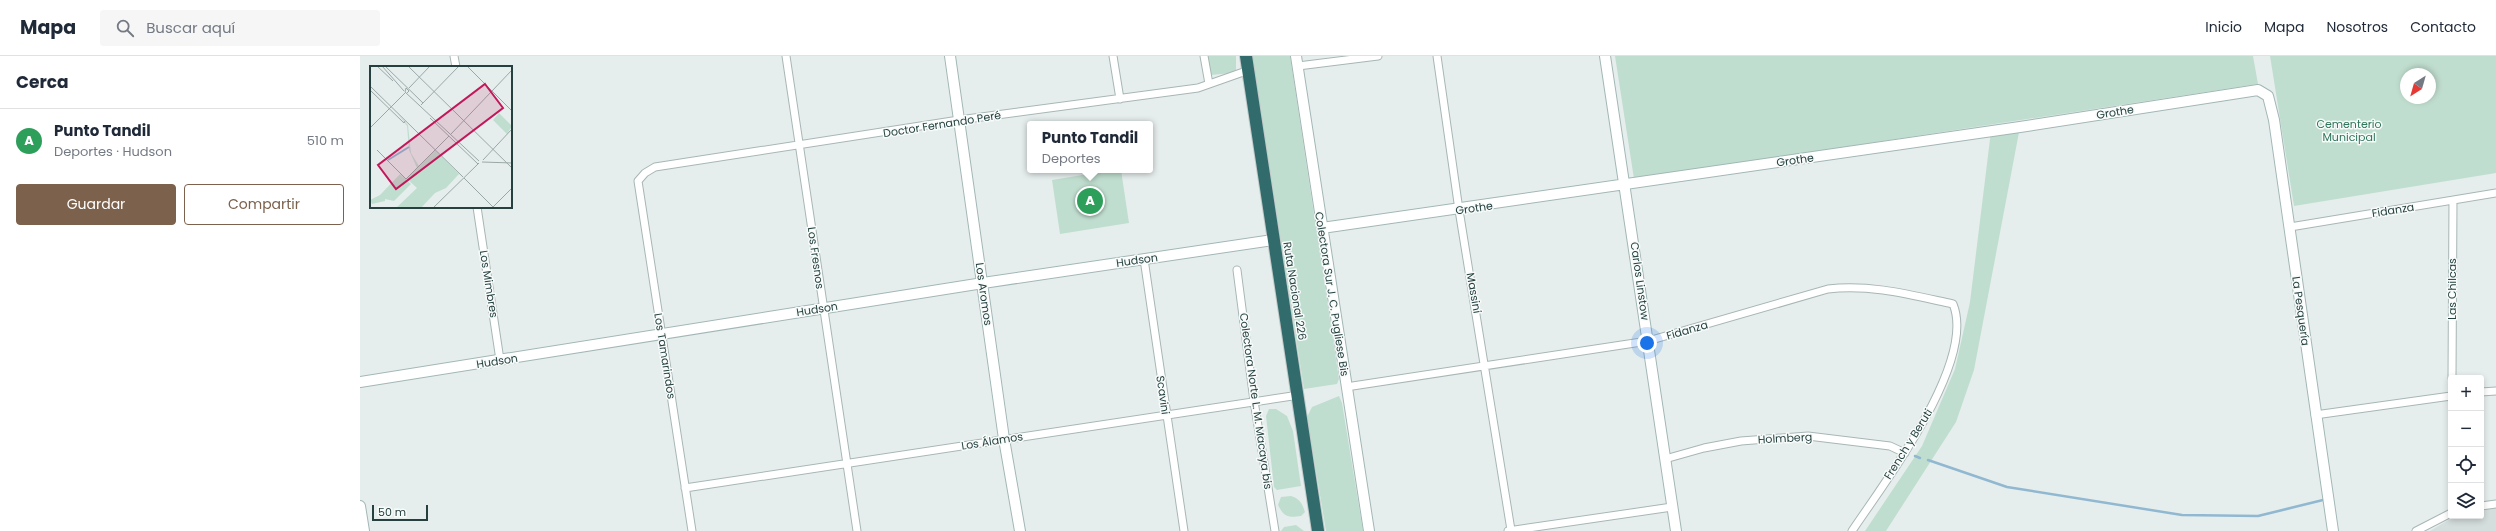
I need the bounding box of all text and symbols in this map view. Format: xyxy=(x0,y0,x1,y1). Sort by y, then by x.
search box xyxy=(100,10,380,46)
text: Mapa xyxy=(20,14,76,41)
icon: search xyxy=(114,17,136,39)
text: Buscar aquí xyxy=(146,17,235,38)
text: Inicio xyxy=(2205,17,2242,37)
text: Mapa xyxy=(2264,17,2305,37)
text: Nosotros xyxy=(2327,17,2388,37)
text: Contacto xyxy=(2410,17,2476,37)
inset map xyxy=(370,66,512,208)
north arrow xyxy=(2400,68,2436,104)
text: Cerca xyxy=(16,70,69,94)
street label: Grothe xyxy=(2095,101,2135,123)
street label: Doctor Fernando Peré xyxy=(882,107,1002,141)
park label: Cementerio Municipal xyxy=(2316,116,2382,145)
text: Punto Tandil xyxy=(54,120,151,141)
popup xyxy=(1027,121,1153,173)
text: Punto Tandil xyxy=(1042,127,1138,148)
text: A xyxy=(24,131,34,150)
text: 510 m xyxy=(307,131,344,150)
text: Deportes · Hudson xyxy=(54,142,172,161)
text: Deportes xyxy=(1042,149,1100,168)
street label: Grothe xyxy=(1775,149,1815,171)
button: Guardar xyxy=(16,184,176,225)
button: Compartir xyxy=(184,184,344,225)
pin: A xyxy=(1077,186,1103,216)
street label: Grothe xyxy=(1454,197,1494,219)
street label: Fidanza xyxy=(2371,199,2415,221)
street label: Colectora Sur J. C. Pugliese Bis xyxy=(1311,211,1353,378)
street label: Los Fresnos xyxy=(804,226,828,290)
street label: Ruta Nacional 226 xyxy=(1279,241,1311,341)
street label: Carlos Linstow xyxy=(1627,241,1653,321)
street label: Los Mimbres xyxy=(476,249,502,319)
street label: Hudson xyxy=(1115,249,1159,271)
street label: Las Chilcas xyxy=(2444,258,2460,320)
street label: Los Aromos xyxy=(972,262,996,327)
street label: Massini xyxy=(1463,271,1485,315)
street label: La Pesquería xyxy=(2288,275,2314,347)
street label: Hudson xyxy=(795,298,839,320)
street label: Los Tamarindos xyxy=(650,312,680,400)
street label: Colectora Norte L. M. Macaya bis xyxy=(1236,312,1276,491)
street label: Fidanza xyxy=(1664,316,1710,344)
your location xyxy=(1637,333,1657,353)
street label: Hudson xyxy=(475,350,519,372)
street label: Scavini xyxy=(1152,374,1174,416)
map controls xyxy=(2448,375,2484,519)
button: + xyxy=(2448,375,2484,411)
street label: French y Beruti xyxy=(1880,405,1936,482)
button: − xyxy=(2448,411,2484,447)
street label: Los Álamos xyxy=(960,428,1024,454)
street label: Holmberg xyxy=(1757,429,1813,447)
button: locate xyxy=(2448,447,2484,483)
button: layers xyxy=(2448,483,2484,519)
scale bar xyxy=(372,503,428,522)
text: 50 m xyxy=(378,504,406,520)

